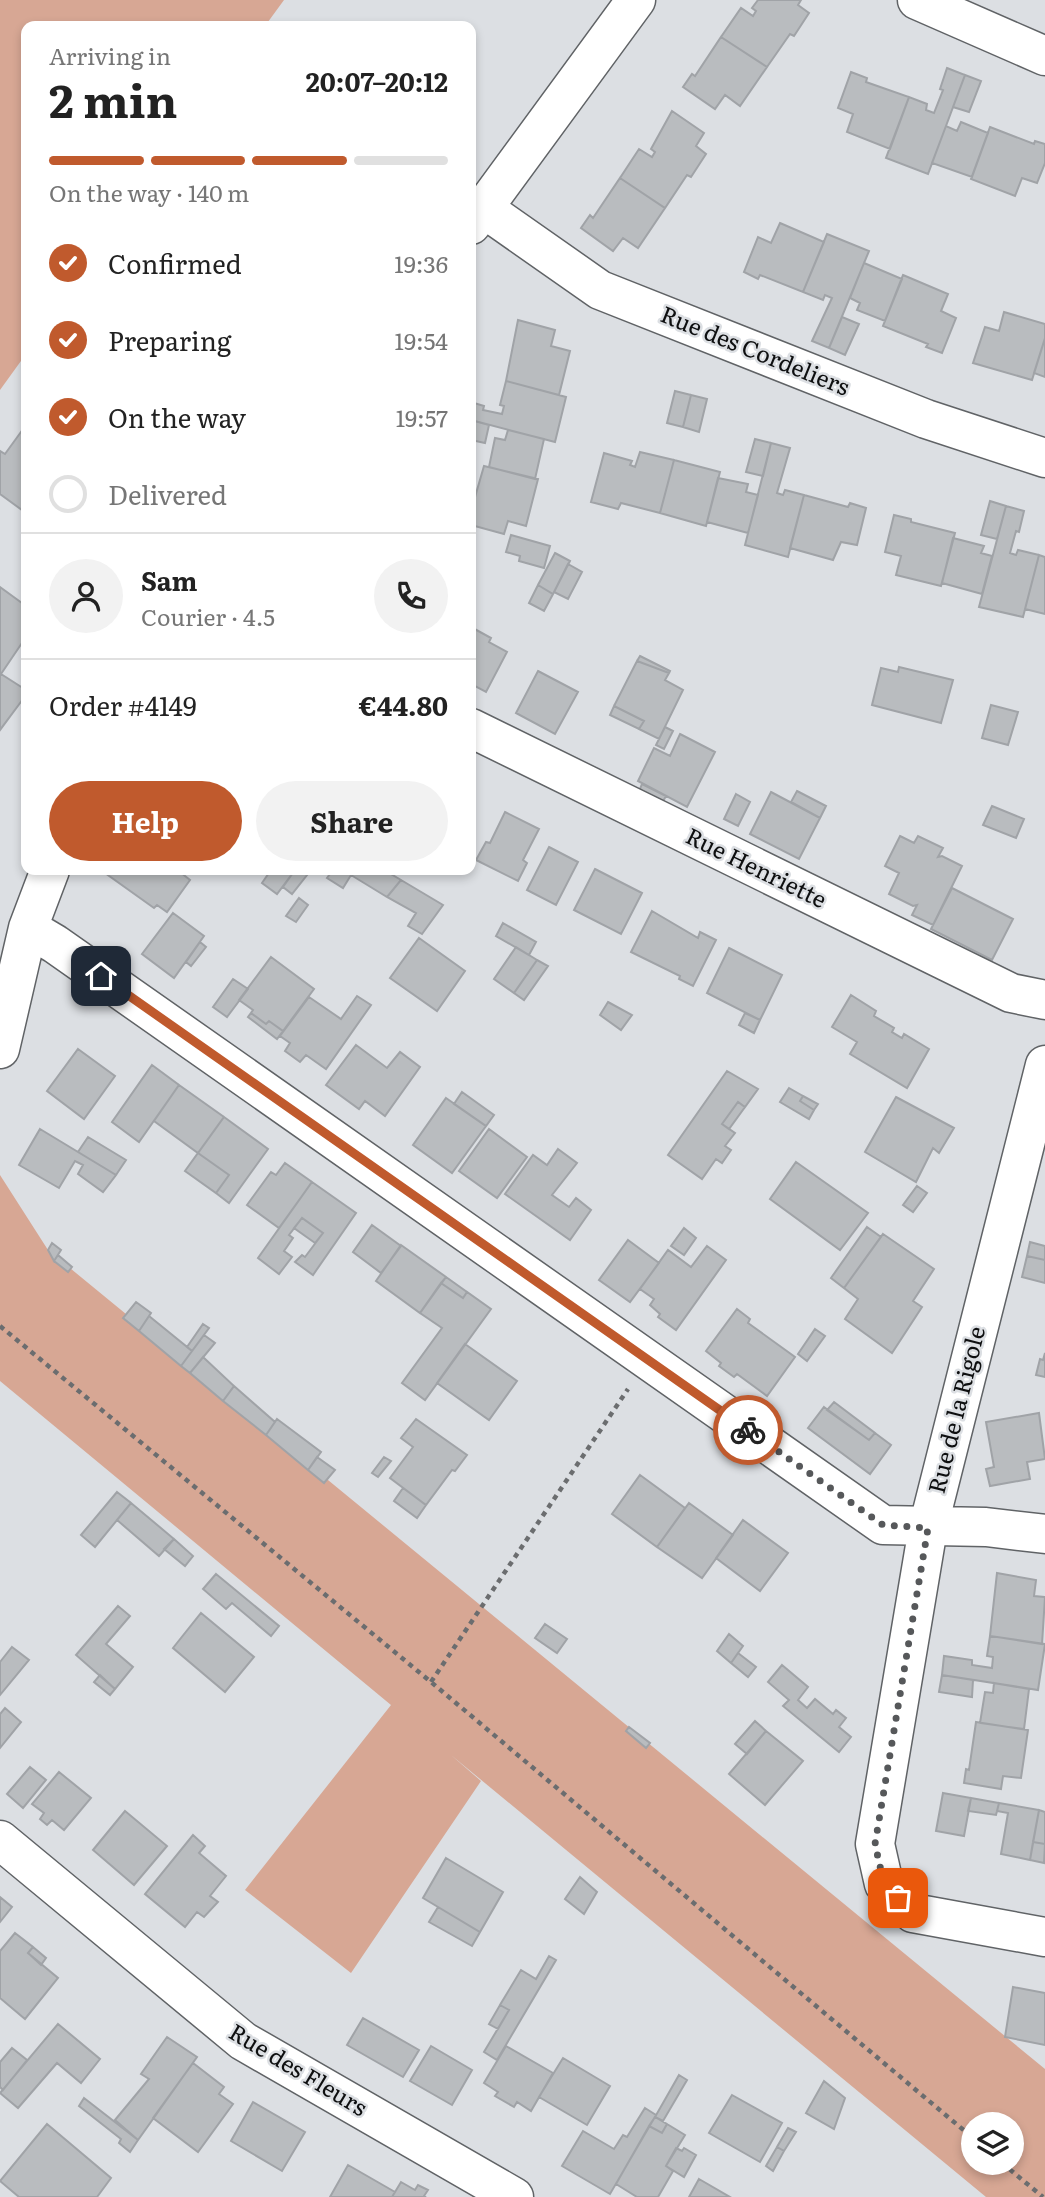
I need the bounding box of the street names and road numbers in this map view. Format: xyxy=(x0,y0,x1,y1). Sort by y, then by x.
street label: Rue des Cordeliers xyxy=(656,296,855,403)
street label: Rue Henriette xyxy=(681,817,833,915)
street label: Rue de la Rigole xyxy=(918,1322,992,1497)
street label: Rue des Fleurs xyxy=(223,2014,375,2123)

